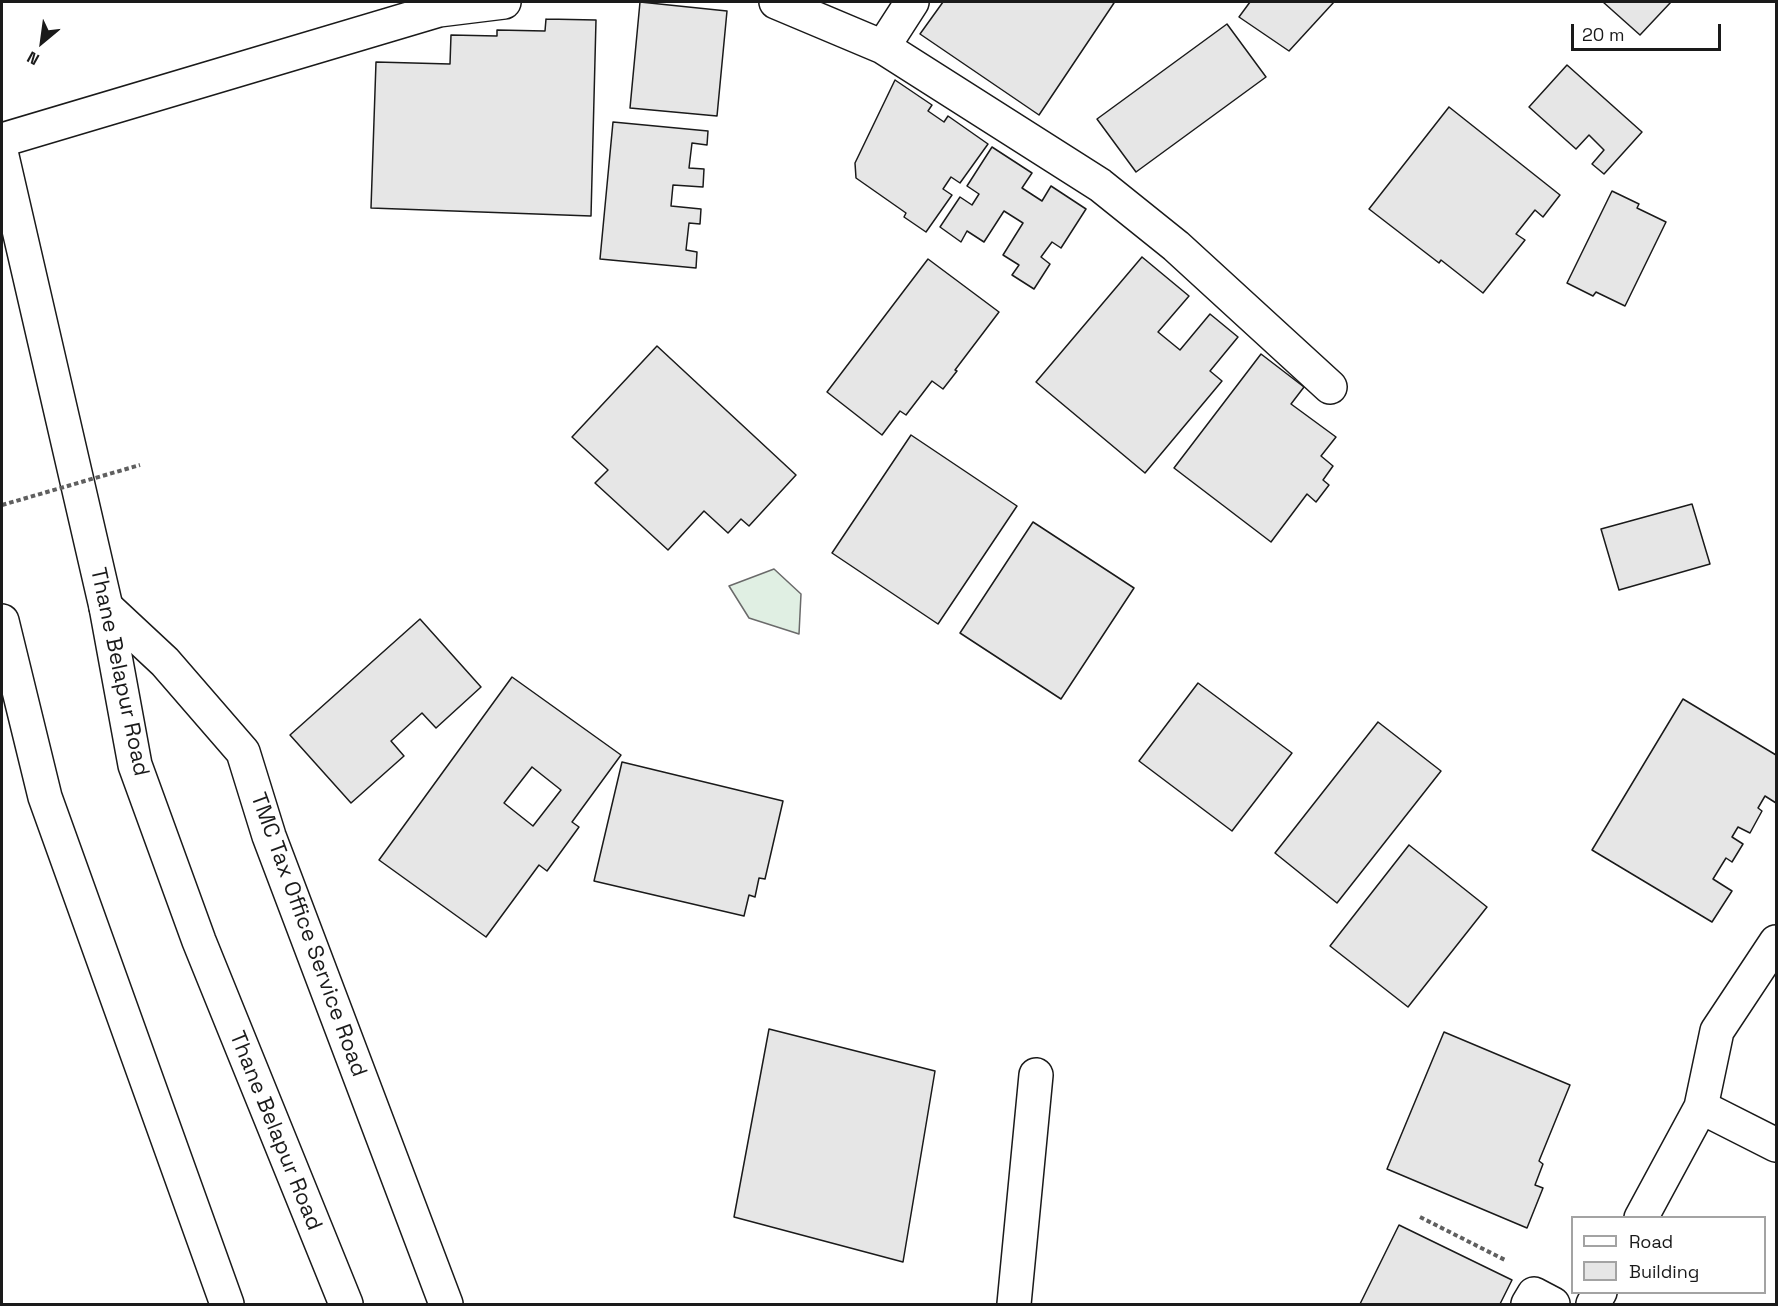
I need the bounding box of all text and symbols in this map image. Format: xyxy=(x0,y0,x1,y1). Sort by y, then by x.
north arrow xyxy=(12,12,72,72)
scale bar xyxy=(1574,12,1724,50)
text: 20 m xyxy=(1582,23,1625,46)
text: N xyxy=(23,46,43,70)
street label: Thane Belapur Road xyxy=(84,565,154,779)
street label: TMC Tax Office Service Road xyxy=(244,789,372,1081)
street label: Thane Belapur Road xyxy=(223,1028,327,1234)
legend xyxy=(1571,1216,1766,1294)
text: Road xyxy=(1629,1230,1673,1253)
text: Building xyxy=(1629,1260,1699,1283)

